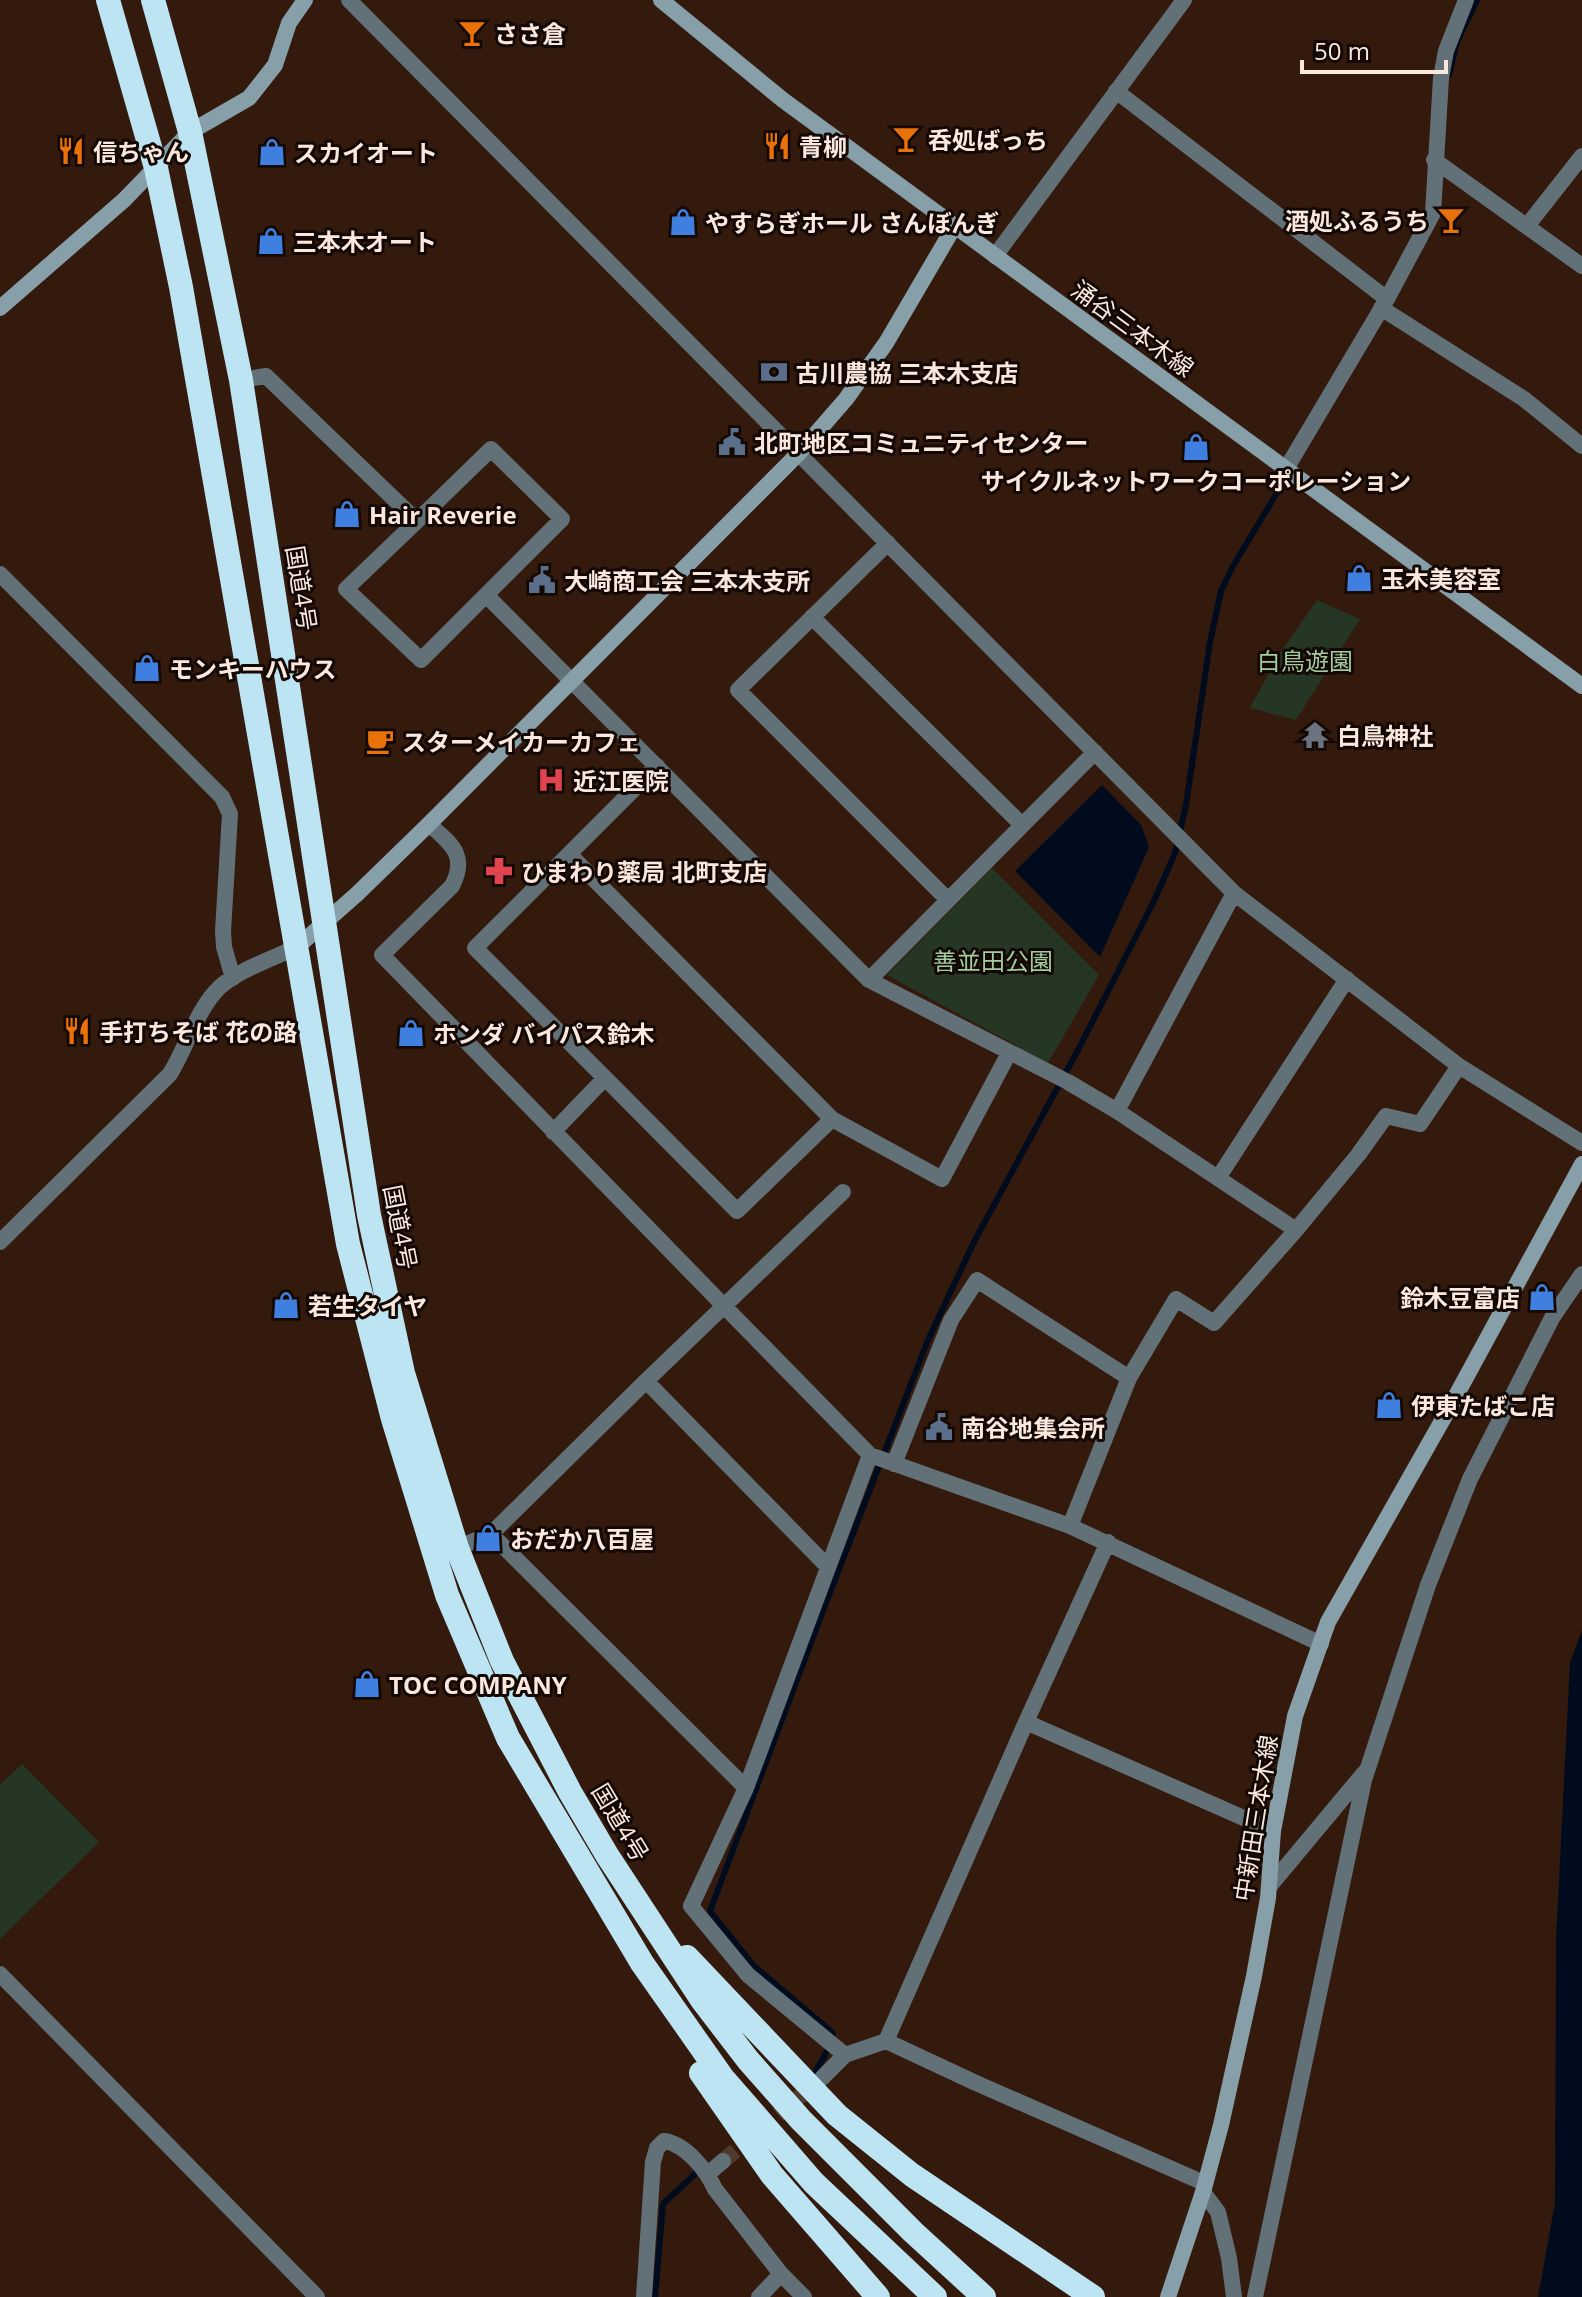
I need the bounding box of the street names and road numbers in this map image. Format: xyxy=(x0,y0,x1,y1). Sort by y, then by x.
street label: 涌谷三本木線 xyxy=(1065,272,1201,384)
street label: 国道4号 xyxy=(279,543,325,633)
street label: 国道4号 xyxy=(377,1182,425,1272)
street label: 中新田三本木線 xyxy=(1226,1732,1284,1904)
street label: 国道4号 xyxy=(585,1777,657,1867)

